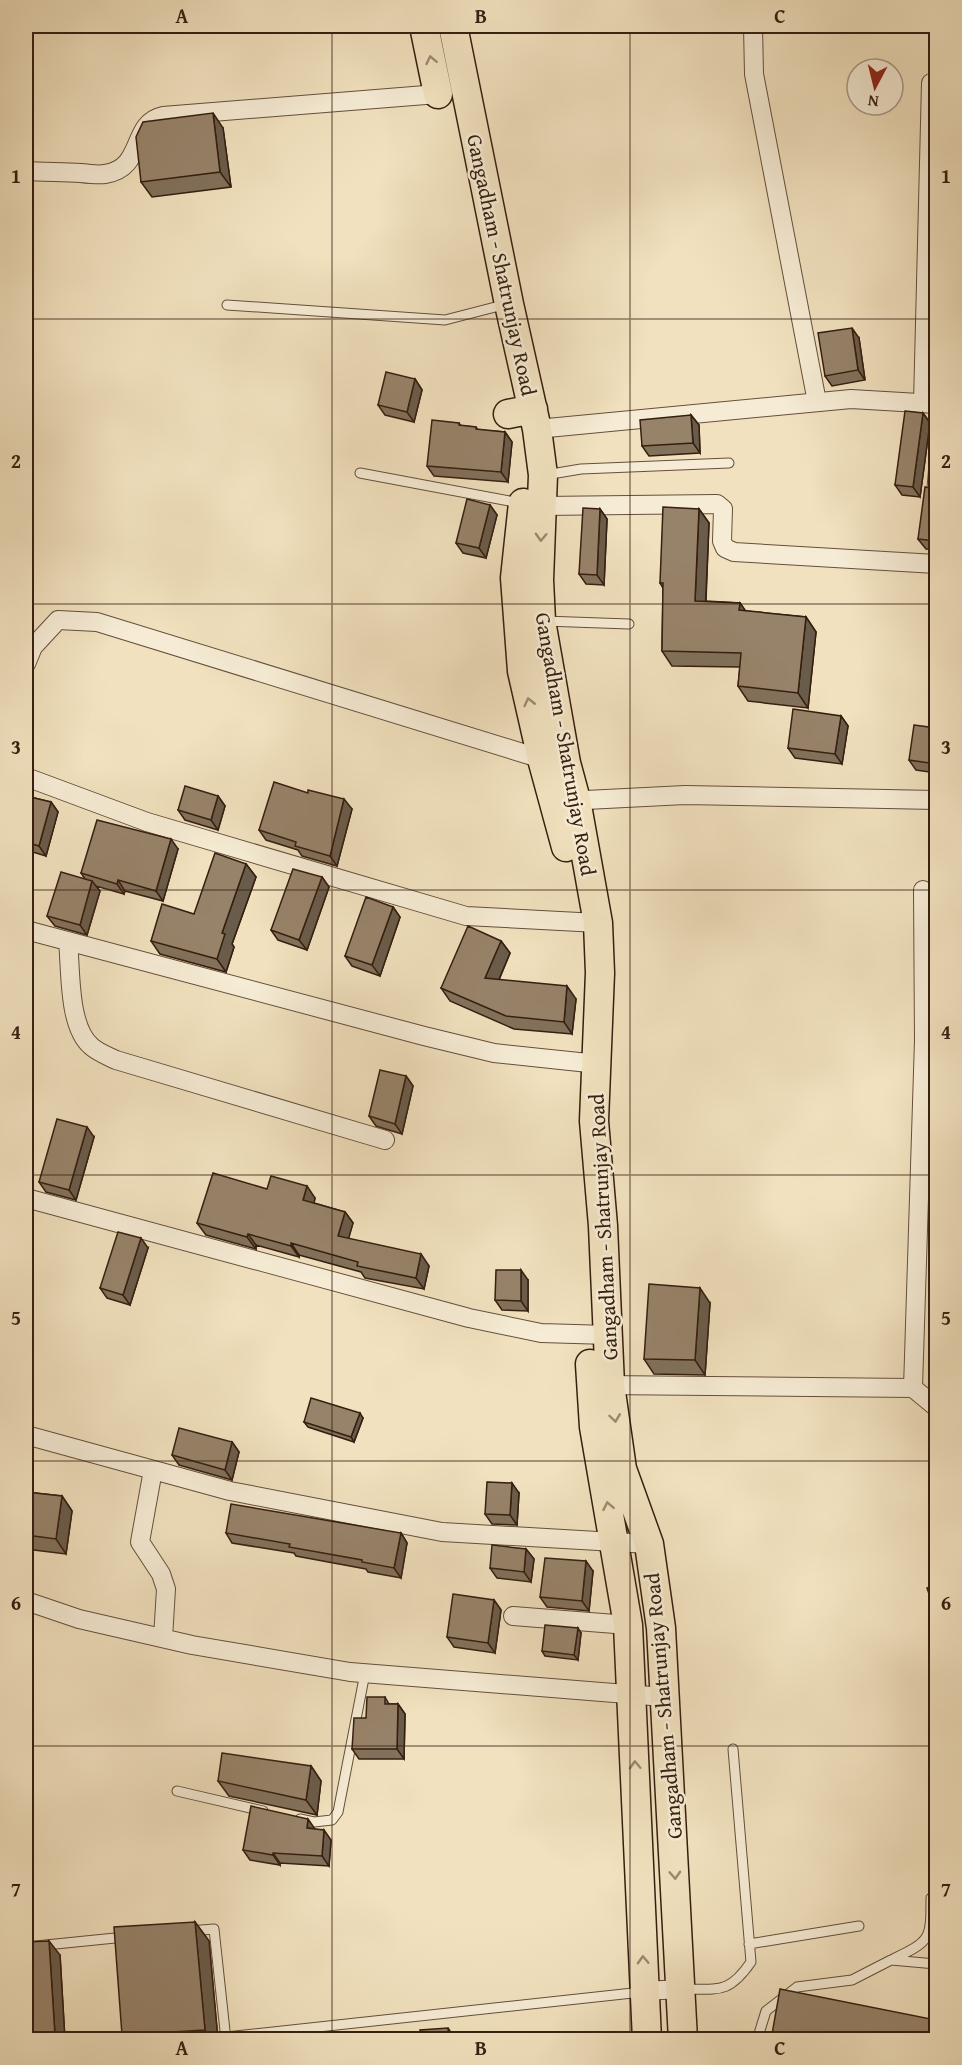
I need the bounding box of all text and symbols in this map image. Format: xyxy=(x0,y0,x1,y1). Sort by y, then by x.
text: A xyxy=(176,1,189,30)
text: B xyxy=(475,1,487,30)
text: C xyxy=(774,1,786,30)
one-way arrow xyxy=(425,55,438,65)
north arrow xyxy=(845,57,905,117)
text: N xyxy=(866,89,880,114)
street label: Gangadham - Shatrunjay Road xyxy=(459,131,545,399)
text: 1 xyxy=(11,161,21,190)
text: 1 xyxy=(941,161,951,190)
text: 2 xyxy=(11,446,21,475)
text: 2 xyxy=(941,446,951,475)
one-way arrow xyxy=(535,532,547,541)
street label: Gangadham - Shatrunjay Road xyxy=(528,610,605,879)
one-way arrow xyxy=(524,698,537,708)
text: 3 xyxy=(11,732,21,761)
text: 3 xyxy=(941,732,951,761)
text: 4 xyxy=(11,1017,21,1046)
text: 4 xyxy=(941,1017,951,1046)
street label: Gangadham - Shatrunjay Road xyxy=(580,1092,625,1361)
text: 5 xyxy=(11,1303,21,1332)
text: 5 xyxy=(941,1303,951,1332)
one-way arrow xyxy=(608,1414,620,1423)
one-way arrow xyxy=(602,1501,615,1511)
street label: Gangadham - Shatrunjay Road xyxy=(636,1571,690,1840)
text: 6 xyxy=(11,1588,21,1617)
text: 6 xyxy=(941,1588,951,1617)
one-way arrow xyxy=(628,1761,641,1770)
one-way arrow xyxy=(669,1870,682,1879)
text: 7 xyxy=(11,1874,21,1903)
text: 7 xyxy=(941,1874,951,1903)
one-way arrow xyxy=(636,1956,649,1965)
text: A xyxy=(176,2033,189,2062)
text: B xyxy=(475,2033,487,2062)
text: C xyxy=(774,2033,786,2062)

